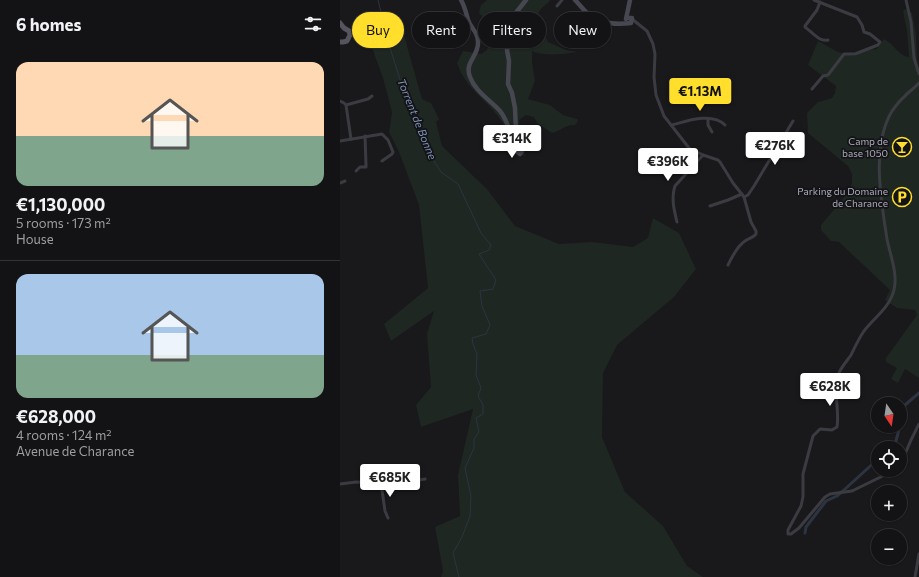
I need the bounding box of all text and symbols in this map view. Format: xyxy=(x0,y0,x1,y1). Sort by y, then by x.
chip: Buy xyxy=(352,12,404,48)
chip: Rent xyxy=(412,12,470,48)
chip: Filters xyxy=(478,12,546,48)
chip: New xyxy=(554,12,611,48)
icon: filters xyxy=(302,13,324,35)
text: 6 homes xyxy=(16,14,81,35)
water label: Torrent de Bonne xyxy=(395,76,440,161)
pin: €1.13M xyxy=(667,78,733,112)
text: €1.13M xyxy=(678,83,722,99)
icon: home xyxy=(134,88,206,160)
pin: €314K xyxy=(484,125,540,159)
text: €314K xyxy=(492,130,532,146)
pin: €276K xyxy=(747,132,803,166)
place label: Camp de base 1050 xyxy=(842,135,888,159)
bar icon: Camp de base 1050 xyxy=(891,136,913,158)
text: €276K xyxy=(755,137,795,153)
pin: €396K xyxy=(640,148,696,182)
text: €396K xyxy=(647,153,689,169)
place label: Parking du Domaine de Charance xyxy=(797,185,888,209)
parking icon: Parking du Domaine de Charance xyxy=(891,186,913,208)
text: €1,130,000 xyxy=(16,194,105,215)
text: 5 rooms · 173 m² xyxy=(16,215,111,231)
text: House xyxy=(16,231,54,247)
icon: home xyxy=(134,300,206,372)
pin: €628K xyxy=(802,373,858,407)
text: €628K xyxy=(809,378,851,394)
north arrow xyxy=(871,397,907,433)
map controls xyxy=(871,397,907,565)
text: €628,000 xyxy=(16,406,96,427)
text: 4 rooms · 124 m² xyxy=(16,427,112,443)
button: locate xyxy=(871,441,907,477)
text: Avenue de Charance xyxy=(16,443,134,459)
pin: €685K xyxy=(362,464,418,498)
text: €685K xyxy=(369,469,411,485)
button: + xyxy=(871,485,907,521)
button: − xyxy=(871,529,907,565)

